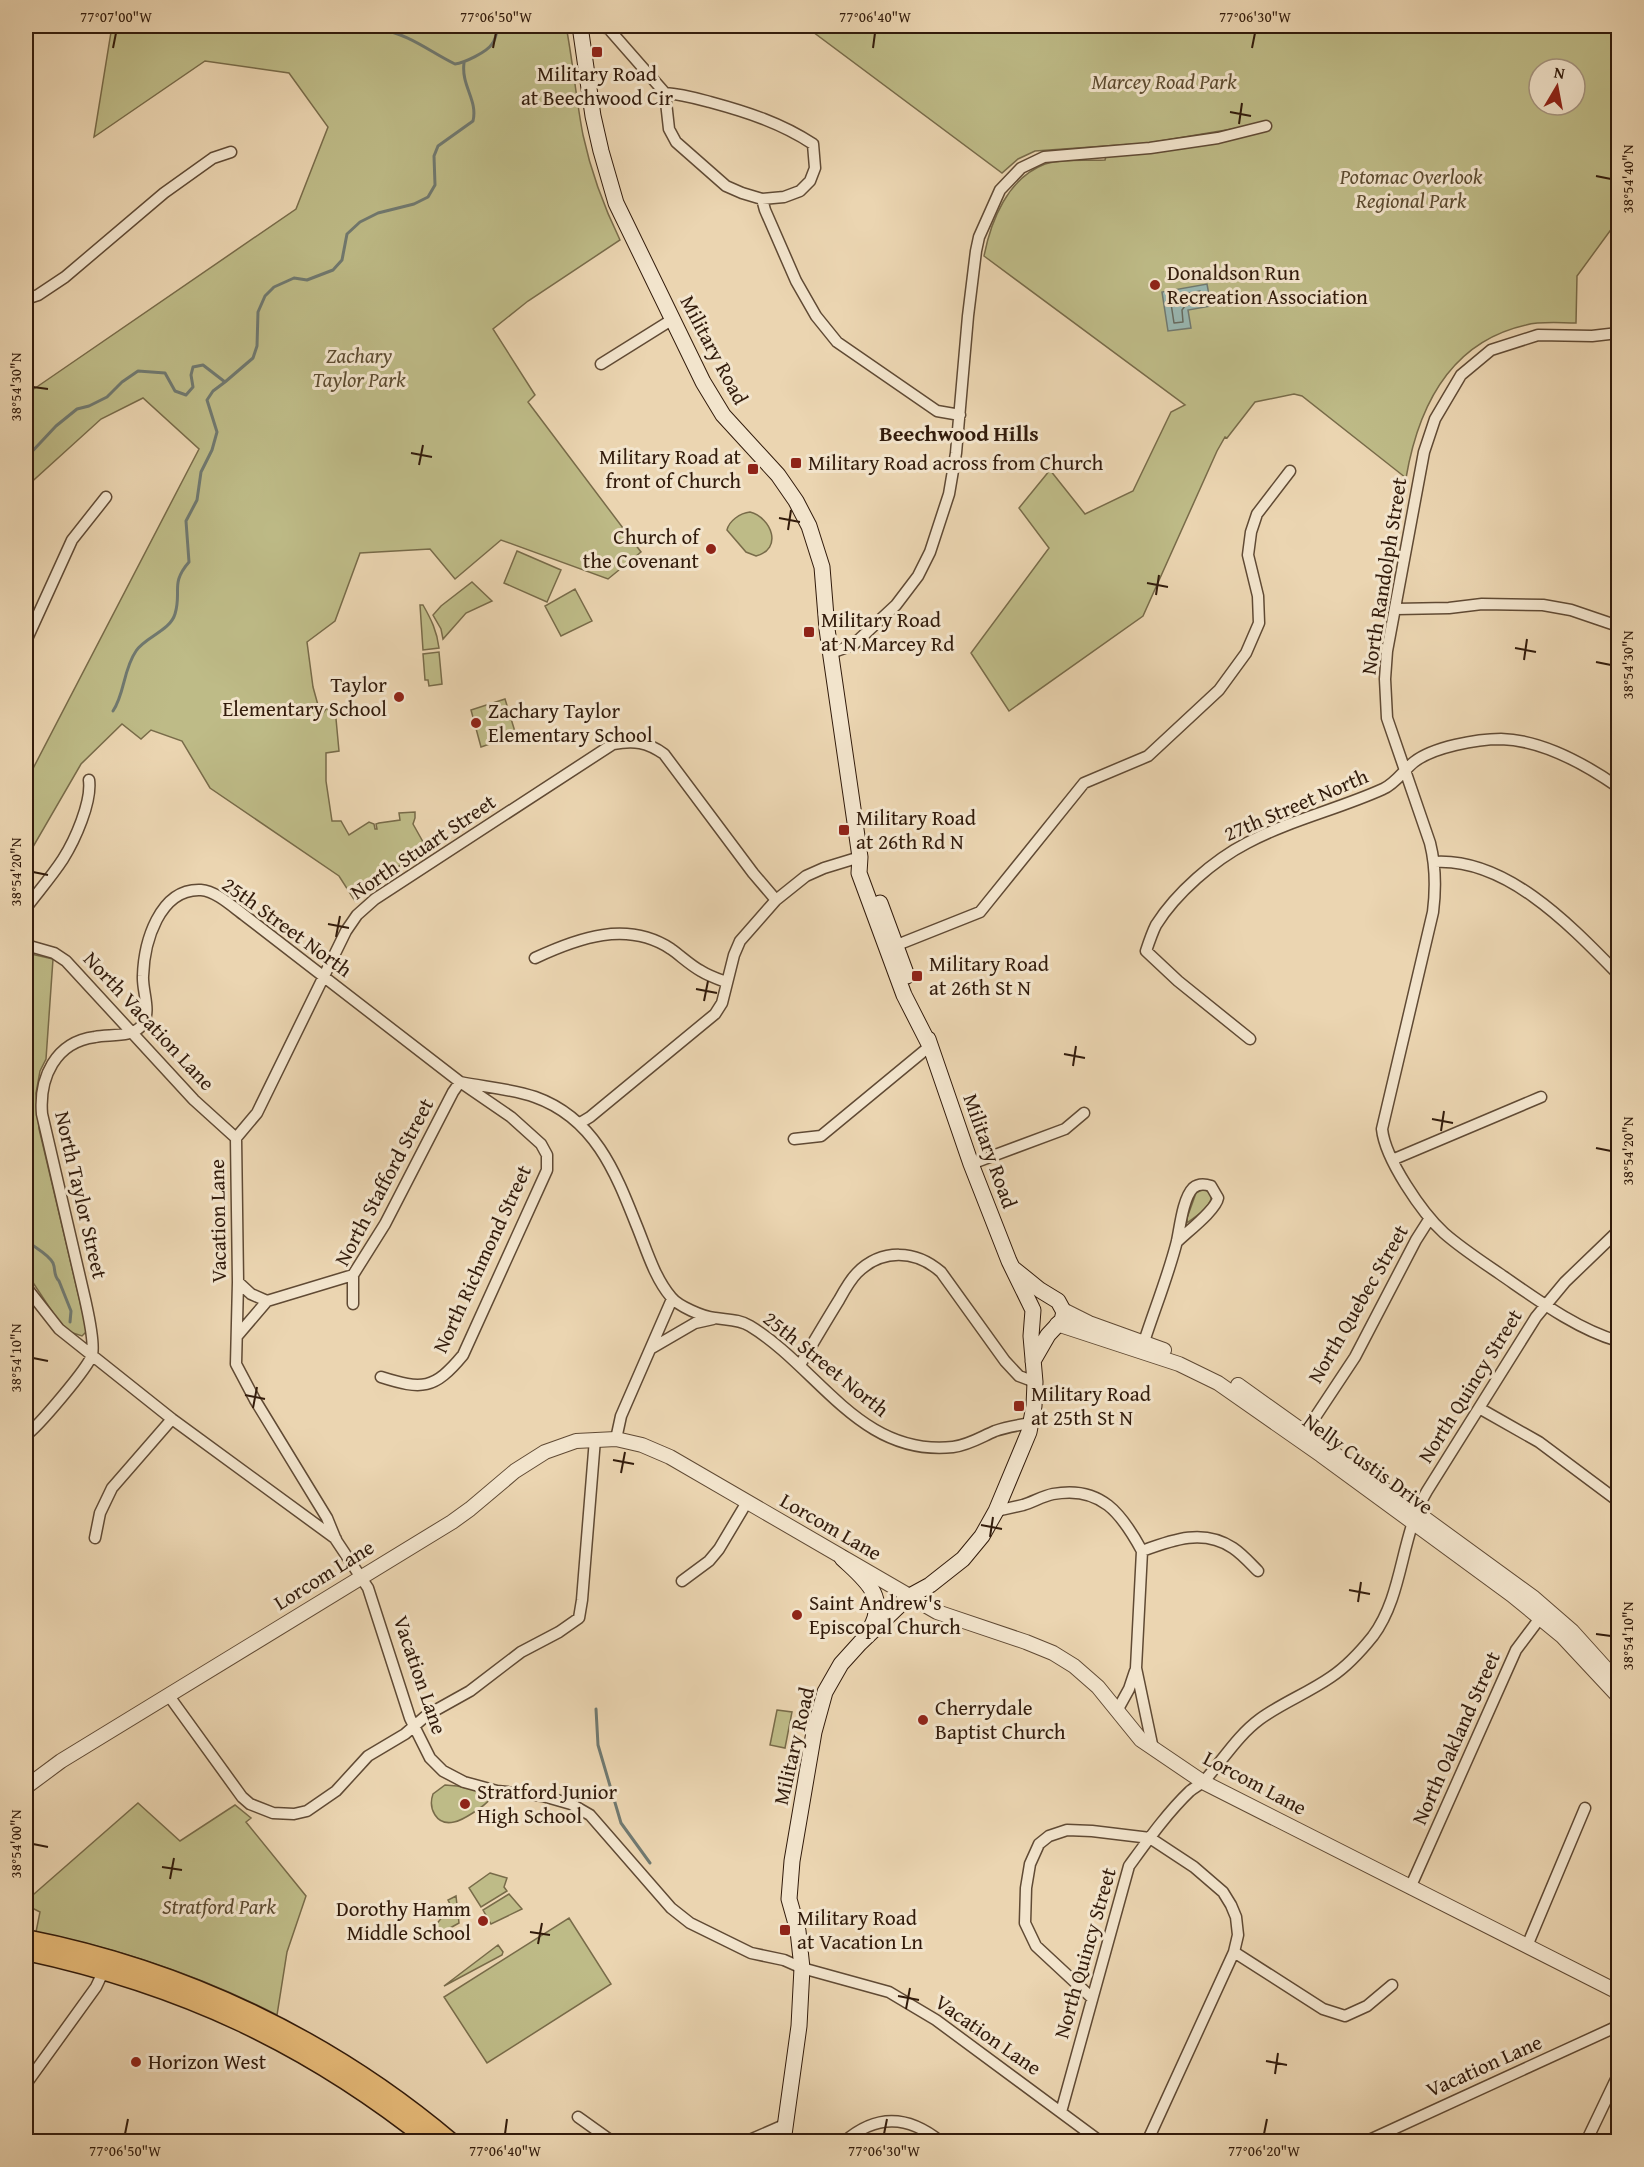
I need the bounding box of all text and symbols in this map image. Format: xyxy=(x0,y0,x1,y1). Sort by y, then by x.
text: 77°07'00"W xyxy=(80,6,152,27)
text: 77°06'50"W xyxy=(460,6,532,27)
text: 77°06'40"W xyxy=(839,6,911,27)
text: 77°06'30"W xyxy=(1219,6,1291,27)
marker: Military Road at Beechwood Cir xyxy=(590,45,604,59)
north arrow xyxy=(1527,57,1587,117)
place label: Military Road at Beechwood Cir xyxy=(521,58,673,113)
text: N xyxy=(1552,59,1567,85)
park label: Marcey Road Park xyxy=(1091,66,1237,97)
text: 38°54'40"N xyxy=(1617,144,1638,213)
park label: Potomac Overlook Regional Park xyxy=(1339,161,1483,216)
place label: Donaldson Run Recreation Association xyxy=(1167,257,1368,312)
marker: Donaldson Run Recreation Association xyxy=(1148,278,1162,292)
street label: Military Road xyxy=(673,290,757,411)
park label: Zachary Taylor Park xyxy=(312,340,406,395)
text: 38°54'30"N xyxy=(5,352,26,421)
district label: Beechwood Hills xyxy=(879,417,1039,449)
place label: Military Road at front of Church xyxy=(599,441,742,496)
place label: Military Road across from Church xyxy=(808,447,1104,478)
marker: Military Road across from Church xyxy=(789,456,803,470)
marker: Military Road at front of Church xyxy=(746,462,760,476)
street label: North Randolph Street xyxy=(1353,474,1415,677)
place label: Church of the Covenant xyxy=(583,521,701,576)
marker: Church of the Covenant xyxy=(704,542,718,556)
place label: Military Road at N Marcey Rd xyxy=(821,604,955,659)
marker: Military Road at N Marcey Rd xyxy=(802,625,816,639)
text: 38°54'30"N xyxy=(1617,630,1638,699)
place label: Taylor Elementary School xyxy=(222,669,387,724)
marker: Taylor Elementary School xyxy=(392,690,406,704)
place label: Zachary Taylor Elementary School xyxy=(488,695,653,750)
marker: Zachary Taylor Elementary School xyxy=(469,716,483,730)
street label: 27th Street North xyxy=(1219,760,1373,849)
street label: North Stuart Street xyxy=(344,786,502,907)
place label: Military Road at 26th Rd N xyxy=(856,802,977,857)
marker: Military Road at 26th Rd N xyxy=(837,823,851,837)
text: 38°54'20"N xyxy=(5,837,26,906)
street label: 25th Street North xyxy=(216,869,359,985)
street label: North Vacation Lane xyxy=(76,944,222,1097)
place label: Military Road at 26th St N xyxy=(929,948,1050,1003)
marker: Military Road at 26th St N xyxy=(910,969,924,983)
street label: Military Road xyxy=(955,1089,1026,1213)
street label: North Stafford Street xyxy=(326,1092,441,1271)
street label: North Taylor Street xyxy=(47,1108,116,1282)
text: 38°54'20"N xyxy=(1617,1116,1638,1185)
street label: Vacation Lane xyxy=(201,1159,234,1283)
street label: North Richmond Street xyxy=(424,1159,539,1358)
street label: North Quebec Street xyxy=(1299,1218,1416,1389)
street label: North Quincy Street xyxy=(1410,1302,1530,1469)
street label: 25th Street North xyxy=(757,1303,896,1424)
text: 38°54'10"N xyxy=(5,1323,26,1392)
place label: Military Road at 25th St N xyxy=(1031,1378,1152,1433)
marker: Military Road at 25th St N xyxy=(1012,1399,1026,1413)
street label: Nelly Custis Drive xyxy=(1296,1406,1440,1522)
street label: Lorcom Lane xyxy=(775,1485,888,1568)
street label: Lorcom Lane xyxy=(268,1531,380,1618)
place label: Saint Andrew's Episcopal Church xyxy=(809,1587,961,1642)
text: 38°54'10"N xyxy=(1617,1601,1638,1670)
marker: Saint Andrew's Episcopal Church xyxy=(790,1608,804,1622)
street label: Vacation Lane xyxy=(386,1611,455,1739)
street label: North Oakland Street xyxy=(1403,1646,1508,1829)
street label: Military Road xyxy=(765,1683,822,1808)
place label: Cherrydale Baptist Church xyxy=(935,1692,1066,1747)
marker: Cherrydale Baptist Church xyxy=(916,1713,930,1727)
street label: Lorcom Lane xyxy=(1198,1742,1312,1823)
place label: Stratford Junior High School xyxy=(477,1776,618,1831)
marker: Stratford Junior High School xyxy=(458,1797,472,1811)
text: 38°54'00"N xyxy=(5,1809,26,1878)
street label: North Quincy Street xyxy=(1045,1863,1124,2042)
park label: Stratford Park xyxy=(162,1891,276,1922)
place label: Dorothy Hamm Middle School xyxy=(336,1893,471,1948)
place label: Military Road at Vacation Ln xyxy=(797,1902,923,1957)
marker: Dorothy Hamm Middle School xyxy=(476,1914,490,1928)
marker: Military Road at Vacation Ln xyxy=(778,1923,792,1937)
street label: Vacation Lane xyxy=(929,1986,1048,2083)
street label: Vacation Lane xyxy=(1421,2026,1547,2105)
place label: Horizon West xyxy=(148,2046,267,2077)
marker: Horizon West xyxy=(129,2055,143,2069)
text: 77°06'50"W xyxy=(89,2140,161,2161)
text: 77°06'40"W xyxy=(469,2140,541,2161)
text: 77°06'30"W xyxy=(848,2140,920,2161)
text: 77°06'20"W xyxy=(1228,2140,1300,2161)

